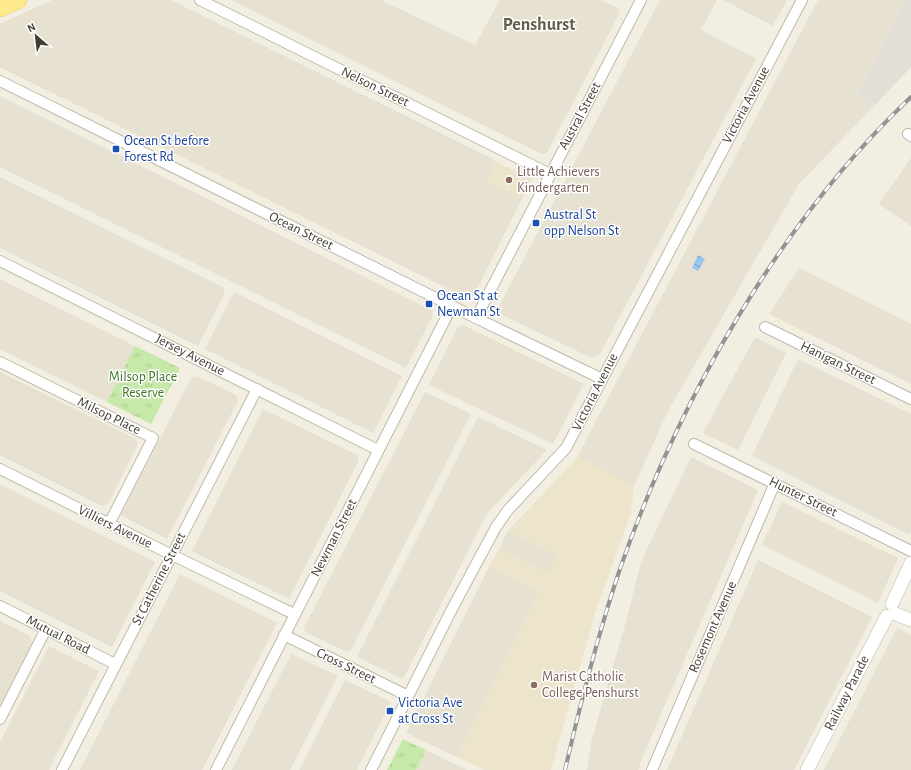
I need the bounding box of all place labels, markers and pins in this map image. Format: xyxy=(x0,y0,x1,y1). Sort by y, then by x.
place label: Ocean St before Forest Rd xyxy=(124,134,209,164)
marker: Ocean St before Forest Rd xyxy=(111,144,121,154)
place label: Little Achievers Kindergarten xyxy=(517,165,600,195)
marker: Little Achievers Kindergarten xyxy=(504,175,514,185)
place label: Austral St opp Nelson St xyxy=(544,208,620,238)
marker: Austral St opp Nelson St xyxy=(531,218,541,228)
place label: Ocean St at Newman St xyxy=(437,289,501,319)
marker: Ocean St at Newman St xyxy=(424,299,434,309)
place label: Marist Catholic College Penshurst xyxy=(542,670,639,700)
marker: Marist Catholic College Penshurst xyxy=(529,680,539,690)
place label: Victoria Ave at Cross St xyxy=(398,696,462,726)
marker: Victoria Ave at Cross St xyxy=(385,706,395,716)

